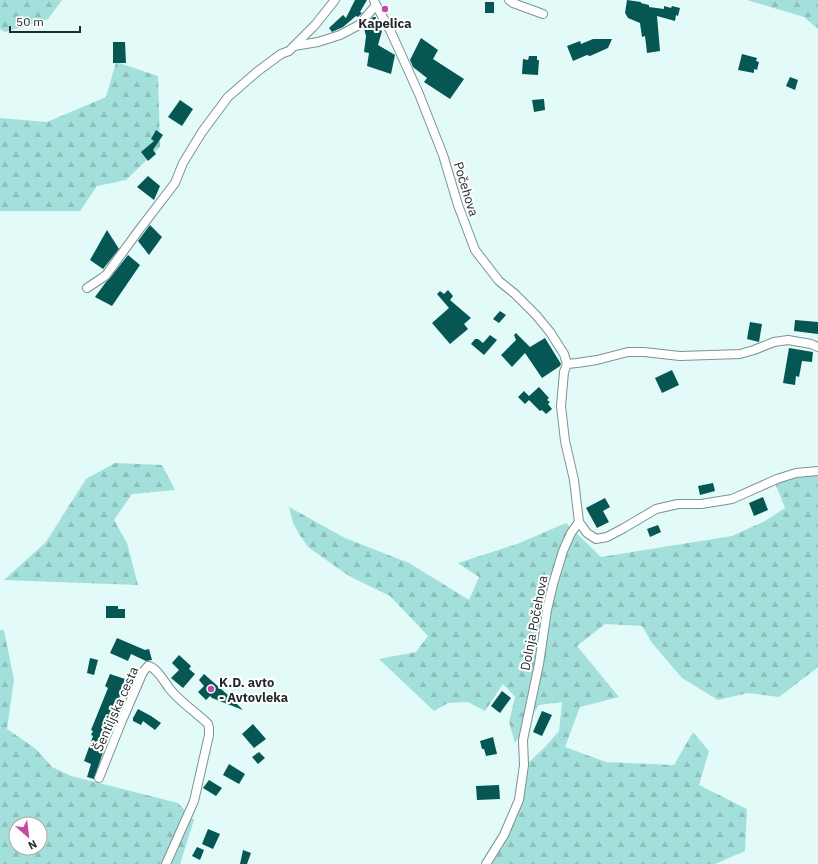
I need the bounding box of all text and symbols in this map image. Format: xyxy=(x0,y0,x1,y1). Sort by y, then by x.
marker: Kapelica xyxy=(380,4,390,14)
scale bar xyxy=(10,8,80,34)
text: 50 m xyxy=(16,14,44,29)
place label: Kapelica xyxy=(358,15,412,32)
street label: Počehova xyxy=(450,160,482,218)
street label: Dolnja Počehova xyxy=(516,574,552,672)
street label: Šentiljska cesta xyxy=(90,664,142,754)
place label: K.D. avto - Avtovleka xyxy=(219,674,288,706)
marker: K.D. avto - Avtovleka xyxy=(206,684,216,694)
north arrow xyxy=(8,816,48,856)
text: N xyxy=(26,837,39,853)

